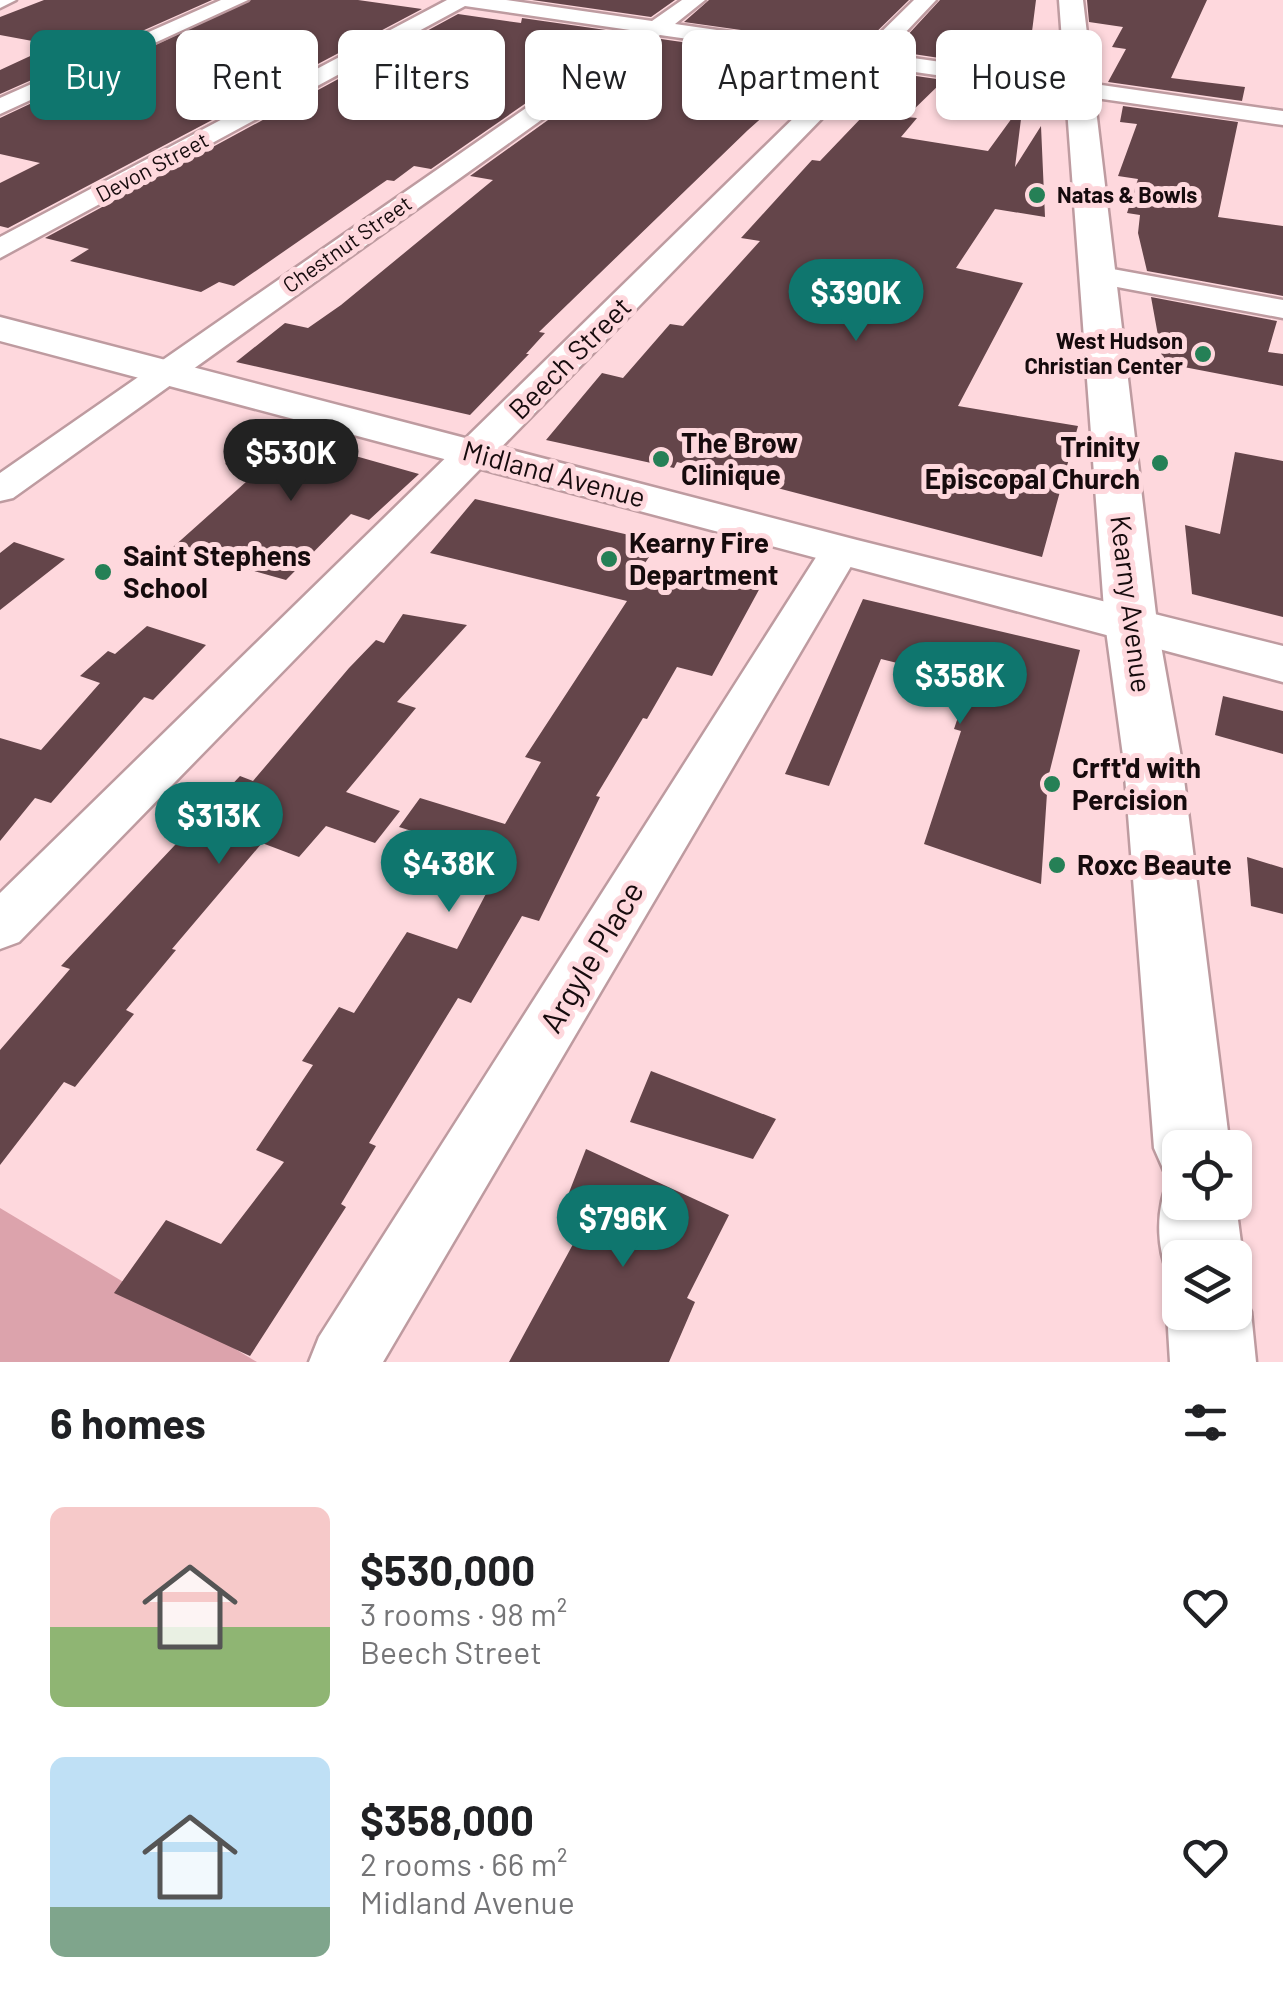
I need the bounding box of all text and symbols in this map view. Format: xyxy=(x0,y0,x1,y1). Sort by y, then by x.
chip: Buy xyxy=(30,30,156,120)
chip: Rent xyxy=(176,30,318,120)
chip: Filters xyxy=(338,30,505,120)
chip: New xyxy=(525,30,662,120)
chip: Apartment xyxy=(682,30,916,120)
chip: House xyxy=(936,30,1102,120)
street label: Devon Street xyxy=(91,126,212,207)
place label: Natas & Bowls xyxy=(1057,181,1197,207)
marker: Natas & Bowls xyxy=(1026,184,1048,206)
street label: Chestnut Street xyxy=(277,189,416,297)
pin: $390K xyxy=(786,259,926,344)
text: $390K xyxy=(811,272,901,310)
street label: Beech Street xyxy=(501,289,638,426)
place label: West Hudson Christian Center xyxy=(1024,327,1184,378)
marker: West Hudson Christian Center xyxy=(1192,343,1214,365)
pin: $530K xyxy=(221,419,361,504)
place label: The Brow Clinique xyxy=(681,425,798,491)
place label: Trinity Episcopal Church xyxy=(925,429,1140,495)
text: $530K xyxy=(245,432,337,470)
street label: Midland Avenue xyxy=(459,432,649,514)
marker: The Brow Clinique xyxy=(650,448,672,470)
marker: Trinity Episcopal Church xyxy=(1149,452,1171,474)
street label: Kearny Avenue xyxy=(1104,513,1160,694)
place label: Kearny Fire Department xyxy=(629,525,778,591)
place label: Saint Stephens School xyxy=(123,538,311,604)
marker: Kearny Fire Department xyxy=(598,548,620,570)
marker: Saint Stephens School xyxy=(92,561,114,583)
pin: $358K xyxy=(890,642,1030,727)
text: $358K xyxy=(915,655,1005,693)
place label: Crft'd with Percision xyxy=(1072,750,1201,816)
marker: Crft'd with Percision xyxy=(1041,773,1063,795)
pin: $313K xyxy=(149,782,289,867)
text: $313K xyxy=(177,795,261,833)
pin: $438K xyxy=(379,830,519,915)
text: $438K xyxy=(403,843,495,881)
place label: Roxc Beaute xyxy=(1077,847,1232,881)
marker: Roxc Beaute xyxy=(1046,854,1068,876)
street label: Argyle Place xyxy=(530,873,650,1038)
map controls xyxy=(1162,1130,1252,1330)
button: locate xyxy=(1162,1130,1252,1220)
pin: $796K xyxy=(553,1185,693,1270)
text: $796K xyxy=(579,1198,667,1236)
button: layers xyxy=(1162,1240,1252,1330)
icon: filters xyxy=(1178,1395,1233,1450)
text: 6 homes xyxy=(50,1397,206,1447)
text: $530,000 xyxy=(360,1544,535,1594)
icon: home xyxy=(130,1547,250,1667)
icon: heart xyxy=(1178,1580,1233,1635)
text: 3 rooms · 98 m² xyxy=(360,1594,567,1632)
text: Beech Street xyxy=(360,1632,542,1670)
text: $358,000 xyxy=(360,1794,534,1844)
icon: home xyxy=(130,1797,250,1917)
icon: heart xyxy=(1178,1830,1233,1885)
text: 2 rooms · 66 m² xyxy=(360,1844,568,1882)
text: Midland Avenue xyxy=(360,1882,575,1920)

